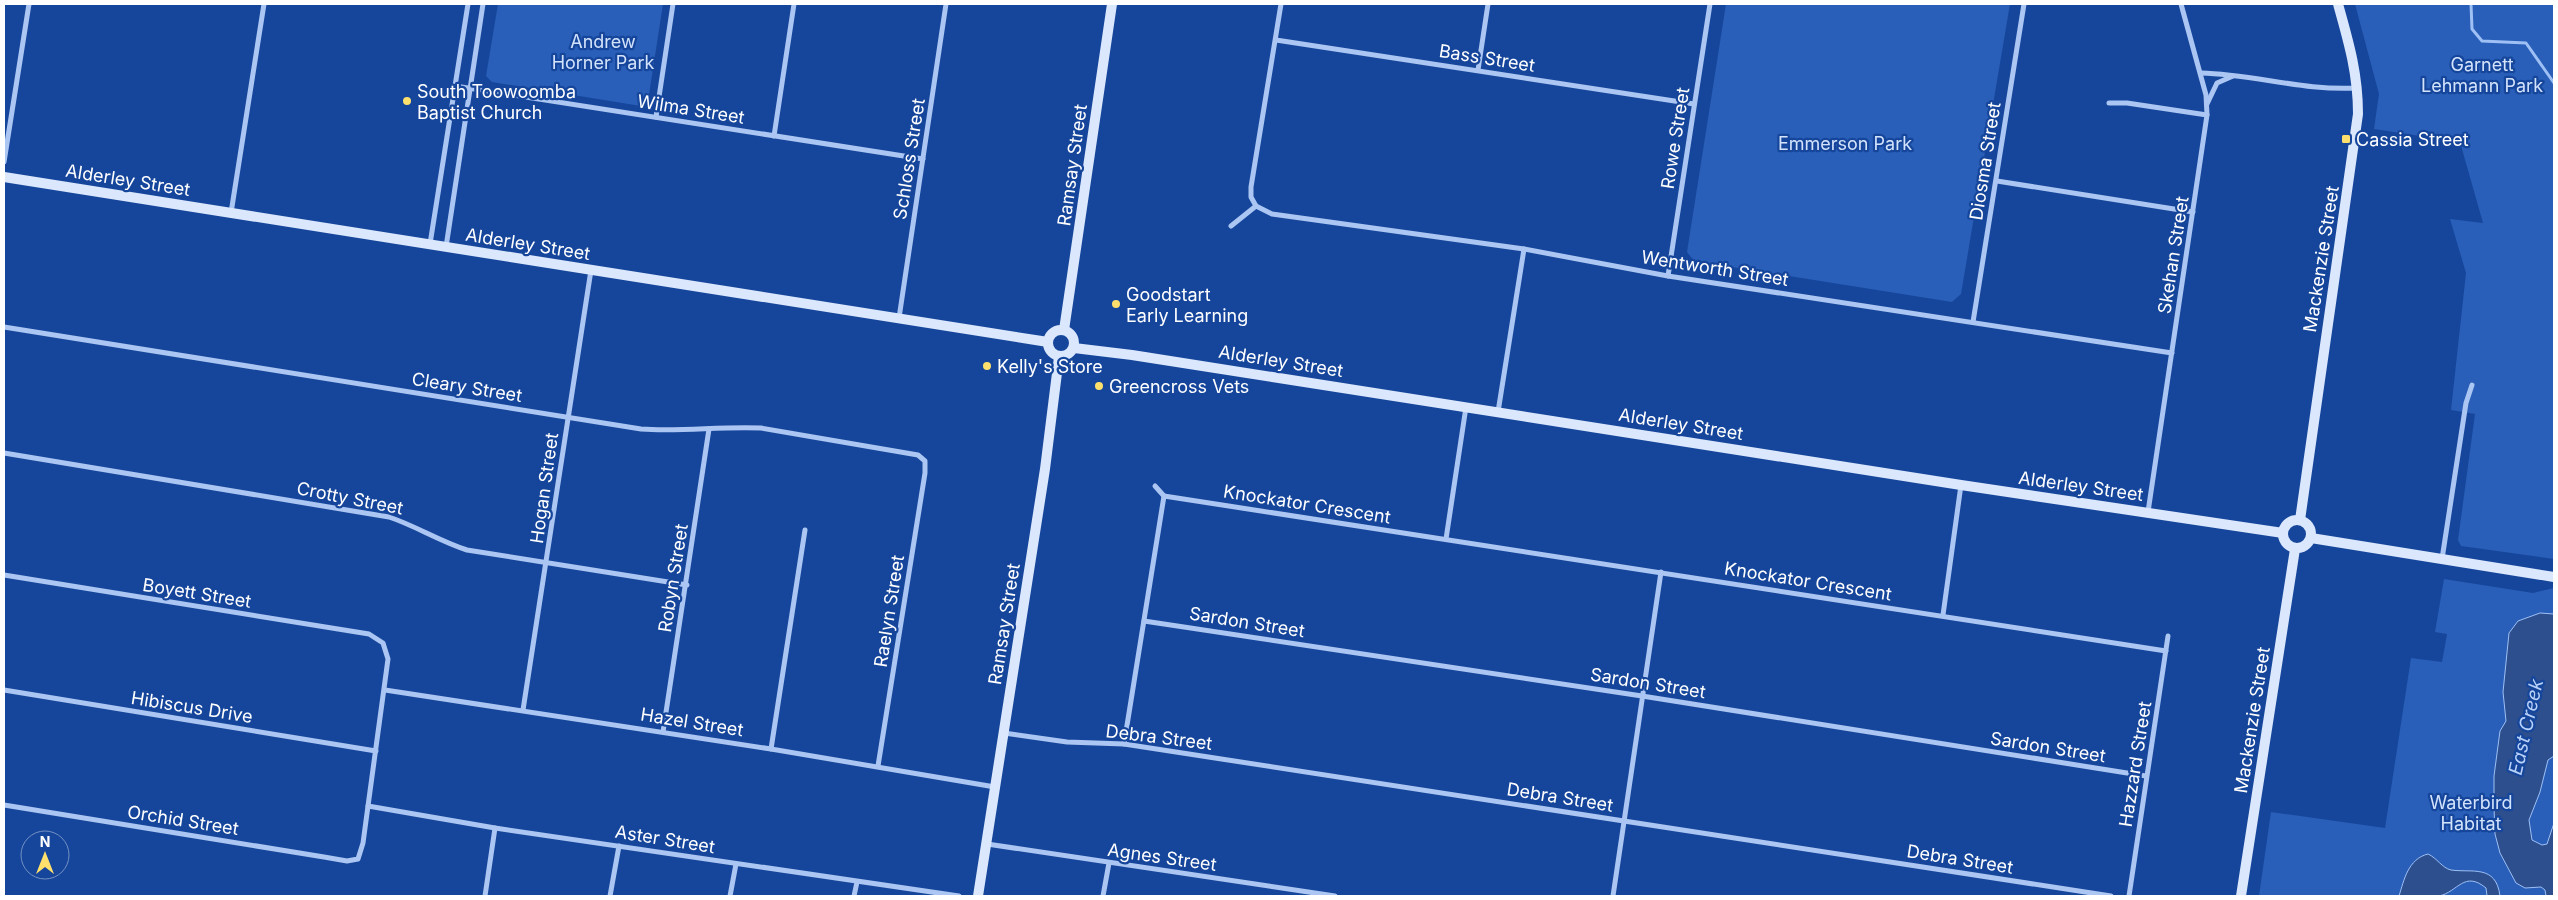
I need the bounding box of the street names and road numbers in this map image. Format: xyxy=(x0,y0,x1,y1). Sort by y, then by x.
street label: Bass Street xyxy=(1438,40,1537,76)
street label: Rowe Street xyxy=(1657,86,1693,190)
street label: Wilma Street xyxy=(636,90,746,128)
street label: Schloss Street xyxy=(889,97,929,221)
street label: Diosma Street xyxy=(1965,100,2005,222)
street label: Ramsay Street xyxy=(1053,103,1091,227)
street label: Alderley Street xyxy=(64,160,192,200)
street label: Mackenzie Street xyxy=(2299,184,2343,334)
street label: Skehan Street xyxy=(2153,195,2193,315)
street label: Alderley Street xyxy=(464,224,592,264)
street label: Wentworth Street xyxy=(1640,246,1790,290)
street label: Alderley Street xyxy=(1217,341,1345,381)
street label: Cleary Street xyxy=(410,368,524,406)
street label: Alderley Street xyxy=(1617,404,1745,444)
street label: Hogan Street xyxy=(526,431,562,545)
street label: Alderley Street xyxy=(2017,467,2145,505)
street label: Crotty Street xyxy=(295,477,405,519)
street label: Knockator Crescent xyxy=(1222,480,1392,528)
street label: Robyn Street xyxy=(654,522,692,634)
street label: Raelyn Street xyxy=(870,553,908,669)
street label: Knockator Crescent xyxy=(1723,557,1893,605)
street label: Ramsay Street xyxy=(984,562,1024,686)
street label: Boyett Street xyxy=(141,574,253,612)
street label: Sardon Street xyxy=(1188,603,1306,641)
street label: Mackenzie Street xyxy=(2230,645,2274,795)
street label: Sardon Street xyxy=(1589,664,1707,702)
street label: Hibiscus Drive xyxy=(130,687,254,727)
street label: Hazzard Street xyxy=(2115,700,2155,828)
street label: Hazel Street xyxy=(639,704,745,741)
street label: Debra Street xyxy=(1104,720,1214,754)
street label: Sardon Street xyxy=(1989,728,2107,766)
street label: Debra Street xyxy=(1505,778,1615,816)
street label: Orchid Street xyxy=(126,801,240,839)
street label: Aster Street xyxy=(614,821,717,857)
street label: Agnes Street xyxy=(1106,839,1218,875)
street label: Debra Street xyxy=(1905,840,2015,878)

